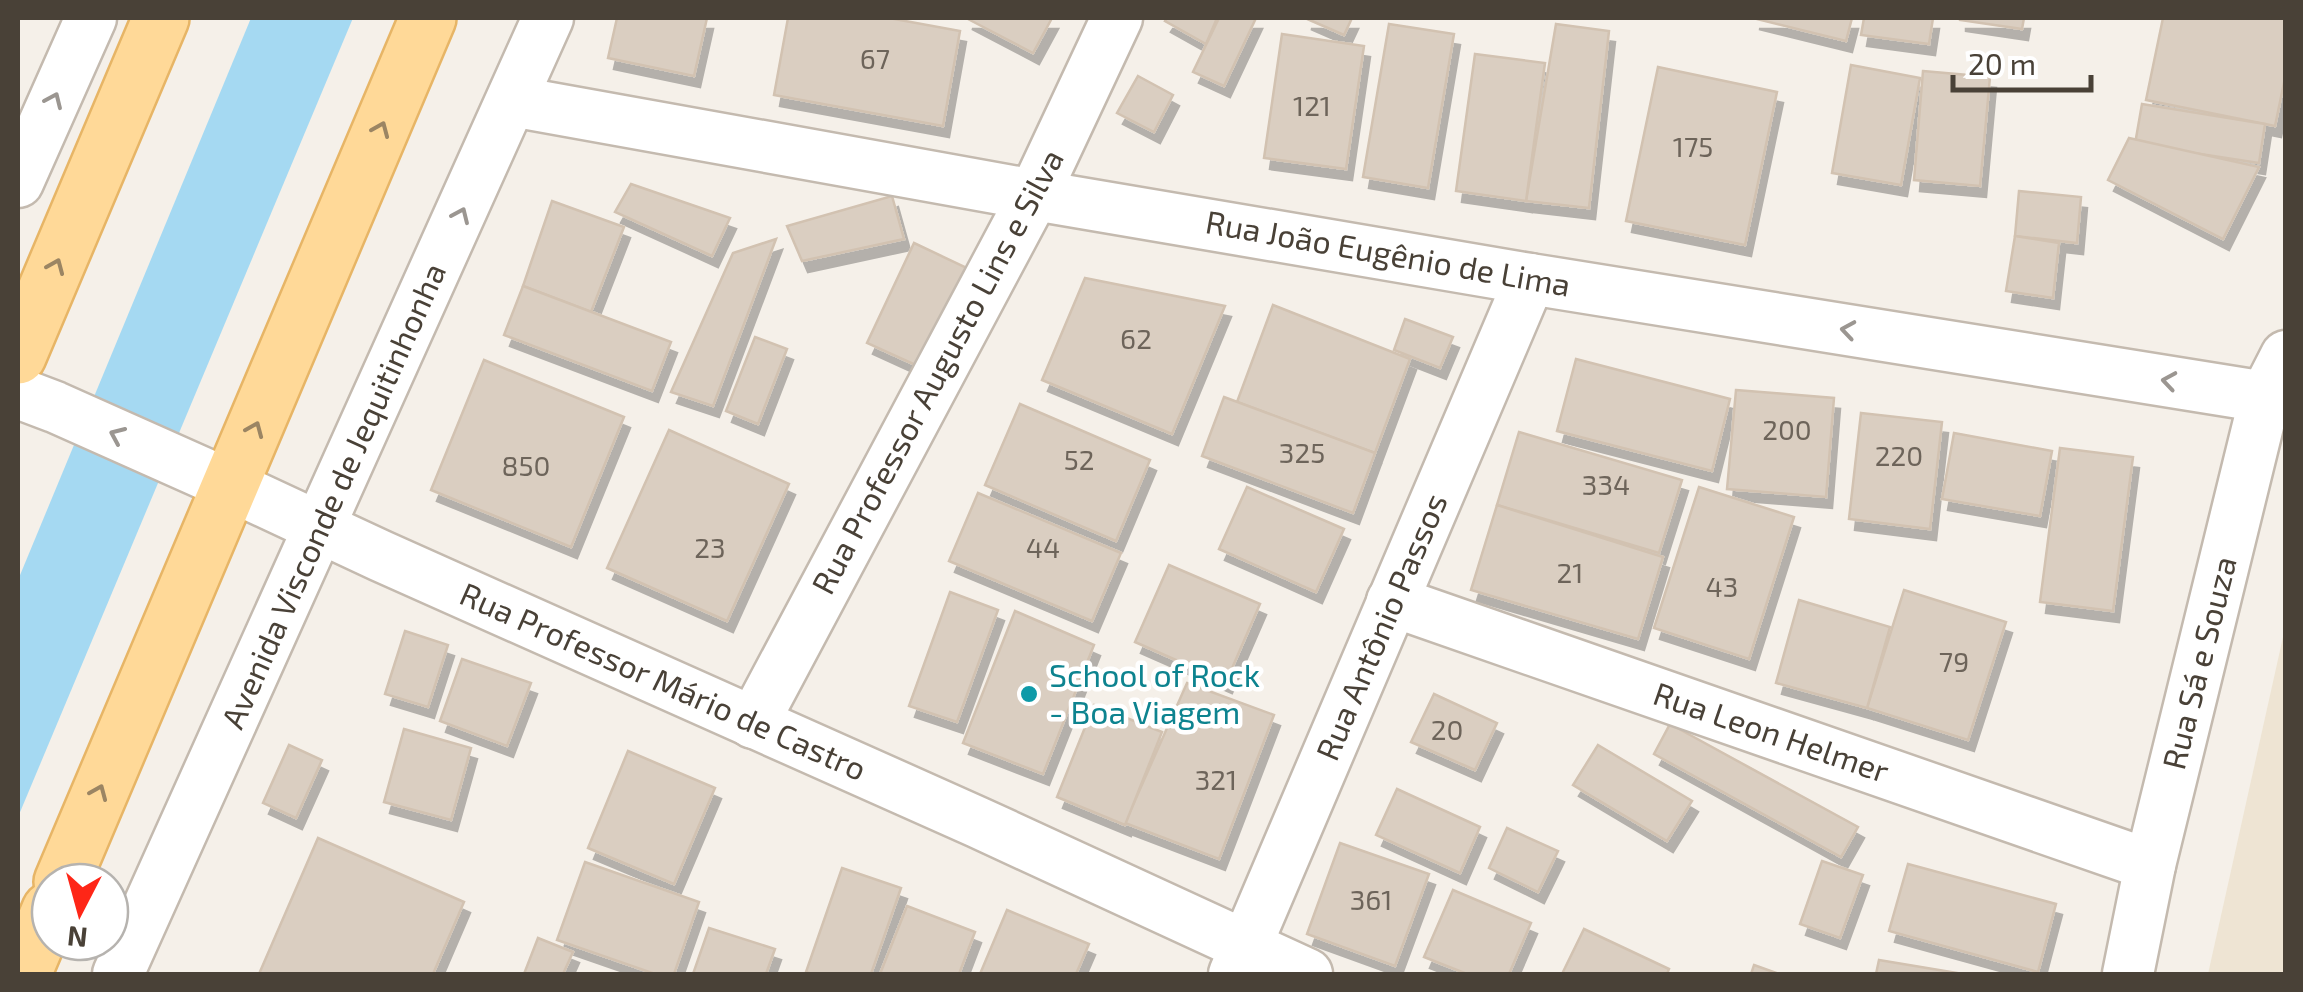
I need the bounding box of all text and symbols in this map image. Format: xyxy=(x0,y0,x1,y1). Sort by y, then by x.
scale bar xyxy=(1953,30,2090,92)
house number: 67 xyxy=(860,41,890,75)
text: 20 m xyxy=(1968,45,2036,81)
house number: 121 xyxy=(1293,88,1331,122)
one-way arrow xyxy=(42,92,62,110)
one-way arrow xyxy=(369,122,389,140)
house number: 175 xyxy=(1673,129,1713,163)
street label: Rua Professor Augusto Lins e Silva xyxy=(803,142,1070,600)
street label: Rua João Eugênio de Lima xyxy=(1203,201,1574,303)
one-way arrow xyxy=(448,207,468,225)
street label: Avenida Visconde de Jequitinhonha xyxy=(212,257,452,734)
one-way arrow xyxy=(44,258,64,276)
one-way arrow xyxy=(1840,320,1856,341)
house number: 62 xyxy=(1120,321,1152,355)
one-way arrow xyxy=(2161,372,2177,393)
house number: 200 xyxy=(1762,412,1812,446)
one-way arrow xyxy=(243,421,263,439)
one-way arrow xyxy=(110,427,128,447)
house number: 325 xyxy=(1279,435,1325,469)
house number: 220 xyxy=(1875,438,1923,472)
house number: 52 xyxy=(1064,442,1094,476)
house number: 850 xyxy=(502,448,550,482)
house number: 334 xyxy=(1582,467,1630,501)
street label: Rua Antônio Passos xyxy=(1307,487,1454,765)
house number: 23 xyxy=(694,530,726,564)
house number: 44 xyxy=(1026,530,1060,564)
street label: Rua Sá e Souza xyxy=(2153,552,2243,773)
house number: 21 xyxy=(1557,555,1583,589)
house number: 43 xyxy=(1706,569,1738,603)
street label: Rua Professor Mário de Castro xyxy=(455,573,873,787)
house number: 79 xyxy=(1939,644,1969,678)
place label: School of Rock - Boa Viagem xyxy=(1049,655,1260,730)
street label: Rua Leon Helmer xyxy=(1649,673,1894,789)
marker: School of Rock - Boa Viagem xyxy=(1018,683,1040,705)
house number: 20 xyxy=(1431,712,1463,746)
house number: 321 xyxy=(1195,762,1237,796)
one-way arrow xyxy=(88,784,108,802)
north arrow xyxy=(30,862,130,962)
house number: 361 xyxy=(1350,882,1392,916)
text: N xyxy=(65,920,89,956)

